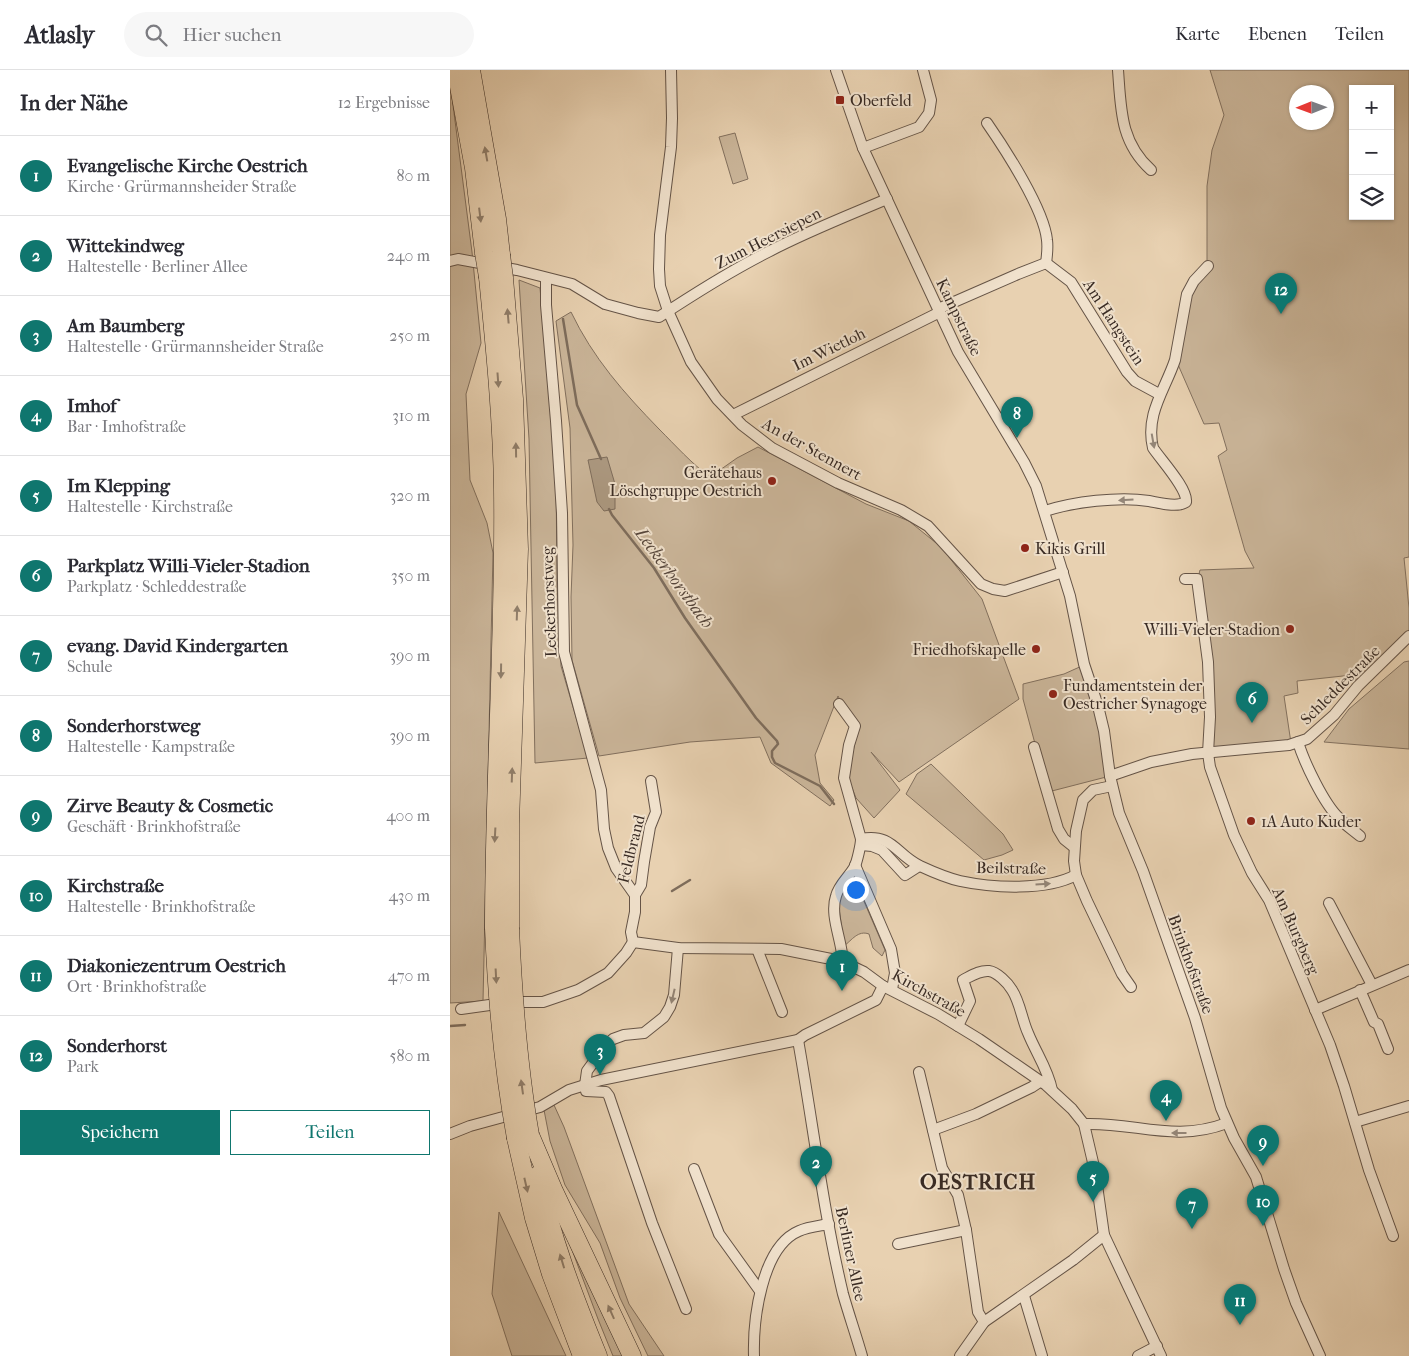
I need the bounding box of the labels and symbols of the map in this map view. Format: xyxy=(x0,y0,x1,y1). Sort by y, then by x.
north arrow xyxy=(1289,85,1334,130)
place label: Oberfeld xyxy=(850,91,912,110)
marker: Oberfeld xyxy=(834,94,846,106)
one-way arrow xyxy=(482,146,490,162)
street label: Zum Heersiepen xyxy=(712,203,825,273)
one-way arrow xyxy=(476,207,484,223)
pin: 12 xyxy=(1265,273,1297,314)
street label: Kampstraße xyxy=(932,275,986,359)
street label: Am Hangstein xyxy=(1079,275,1149,369)
one-way arrow xyxy=(503,308,511,324)
street label: Im Wietloh xyxy=(790,323,868,375)
one-way arrow xyxy=(495,373,503,389)
pin: 8 xyxy=(1001,397,1033,438)
street label: An der Stennert xyxy=(758,413,865,484)
one-way arrow xyxy=(1149,434,1157,450)
one-way arrow xyxy=(512,442,520,458)
place label: Gerätehaus Löschgruppe Oestrich xyxy=(609,463,762,500)
marker: Gerätehaus Löschgruppe Oestrich xyxy=(766,475,778,487)
one-way arrow xyxy=(1118,496,1134,504)
water label: Leckerhorstbach xyxy=(629,522,718,632)
place label: Kikis Grill xyxy=(1035,539,1106,558)
marker: Kikis Grill xyxy=(1019,542,1031,554)
street label: Leckerhorstweg xyxy=(538,546,560,658)
one-way arrow xyxy=(513,605,521,621)
place label: Willi-Vieler-Stadion xyxy=(1143,620,1281,639)
marker: Willi-Vieler-Stadion xyxy=(1284,623,1296,635)
place label: Friedhofskapelle xyxy=(913,640,1026,659)
street label: Schleddestraße xyxy=(1296,641,1384,729)
marker: Friedhofskapelle xyxy=(1030,643,1042,655)
one-way arrow xyxy=(497,663,505,679)
place label: Fundamentstein der Oestricher Synagoge xyxy=(1063,676,1207,713)
pin: 6 xyxy=(1236,682,1268,723)
marker: Fundamentstein der Oestricher Synagoge xyxy=(1047,688,1059,700)
one-way arrow xyxy=(508,767,516,783)
place label: 1A Auto Kuder xyxy=(1261,812,1361,831)
street label: Feldbrand xyxy=(613,813,649,885)
marker: 1A Auto Kuder xyxy=(1245,815,1257,827)
one-way arrow xyxy=(490,827,498,843)
street label: Beilstraße xyxy=(976,858,1046,878)
your location xyxy=(843,877,869,903)
one-way arrow xyxy=(1036,880,1052,888)
street label: Am Burgberg xyxy=(1268,884,1324,978)
street label: Brinkhofstraße xyxy=(1164,912,1218,1016)
pin: 1 xyxy=(826,950,858,991)
street label: Kirchstraße xyxy=(889,965,969,1021)
one-way arrow xyxy=(493,969,501,985)
one-way arrow xyxy=(669,988,677,1003)
pin: 3 xyxy=(584,1034,616,1075)
one-way arrow xyxy=(518,1079,526,1095)
pin: 4 xyxy=(1150,1080,1182,1121)
pin: 9 xyxy=(1247,1125,1279,1166)
one-way arrow xyxy=(1171,1129,1187,1137)
pin: 2 xyxy=(800,1146,832,1187)
pin: 5 xyxy=(1077,1161,1109,1202)
district label: OESTRICH xyxy=(920,1170,1036,1194)
one-way arrow xyxy=(522,1178,530,1193)
pin: 10 xyxy=(1247,1185,1279,1226)
pin: 7 xyxy=(1176,1188,1208,1229)
street label: Berliner Allee xyxy=(832,1205,870,1303)
one-way arrow xyxy=(558,1254,566,1269)
pin: 11 xyxy=(1224,1284,1256,1325)
one-way arrow xyxy=(607,1305,615,1319)

